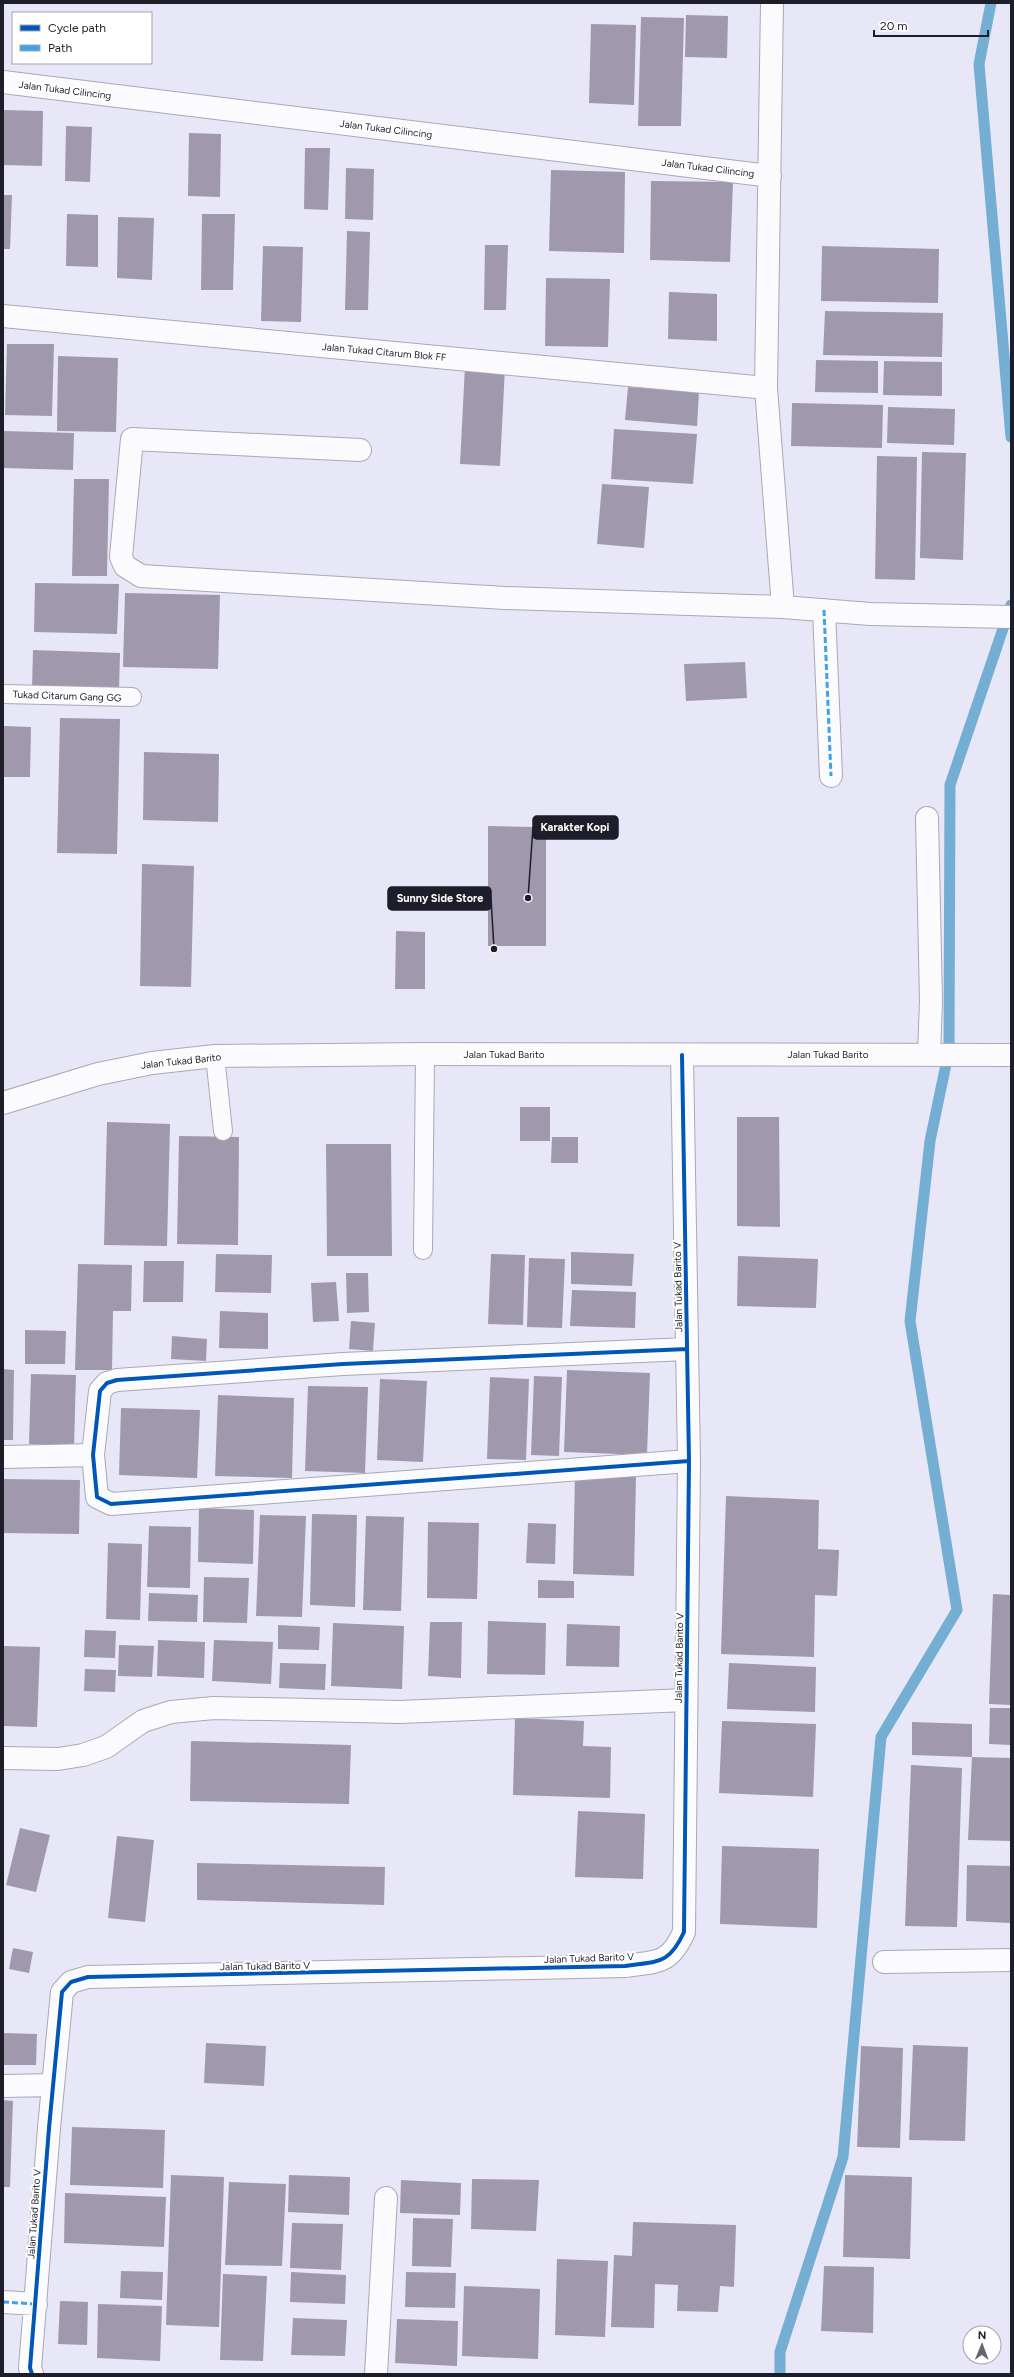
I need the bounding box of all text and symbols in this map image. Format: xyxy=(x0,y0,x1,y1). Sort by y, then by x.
legend xyxy=(12,12,152,64)
scale bar xyxy=(874,12,988,38)
text: 20 m xyxy=(880,19,908,33)
text: Cycle path xyxy=(48,21,106,35)
text: Path xyxy=(48,41,72,55)
street label: Jalan Tukad Cilincing xyxy=(18,78,112,102)
street label: Jalan Tukad Cilincing xyxy=(339,117,433,141)
street label: Jalan Tukad Cilincing xyxy=(661,156,755,180)
street label: Jalan Tukad Citarum Blok FF xyxy=(321,340,447,364)
street label: Tukad Citarum Gang GG xyxy=(12,688,122,704)
callout: Karakter Kopi xyxy=(533,816,618,839)
text: Karakter Kopi xyxy=(541,821,610,834)
callout: Sunny Side Store xyxy=(388,887,491,910)
text: Sunny Side Store xyxy=(397,892,483,905)
street label: Jalan Tukad Barito xyxy=(464,1048,545,1061)
street label: Jalan Tukad Barito xyxy=(788,1048,869,1061)
street label: Jalan Tukad Barito xyxy=(140,1050,222,1072)
street label: Jalan Tukad Barito V xyxy=(671,1242,685,1332)
street label: Jalan Tukad Barito V xyxy=(672,1613,686,1703)
street label: Jalan Tukad Barito V xyxy=(544,1950,634,1966)
street label: Jalan Tukad Barito V xyxy=(220,1959,310,1973)
street label: Jalan Tukad Barito V xyxy=(24,2168,44,2259)
north arrow xyxy=(962,2325,1002,2365)
text: N xyxy=(978,2329,987,2342)

